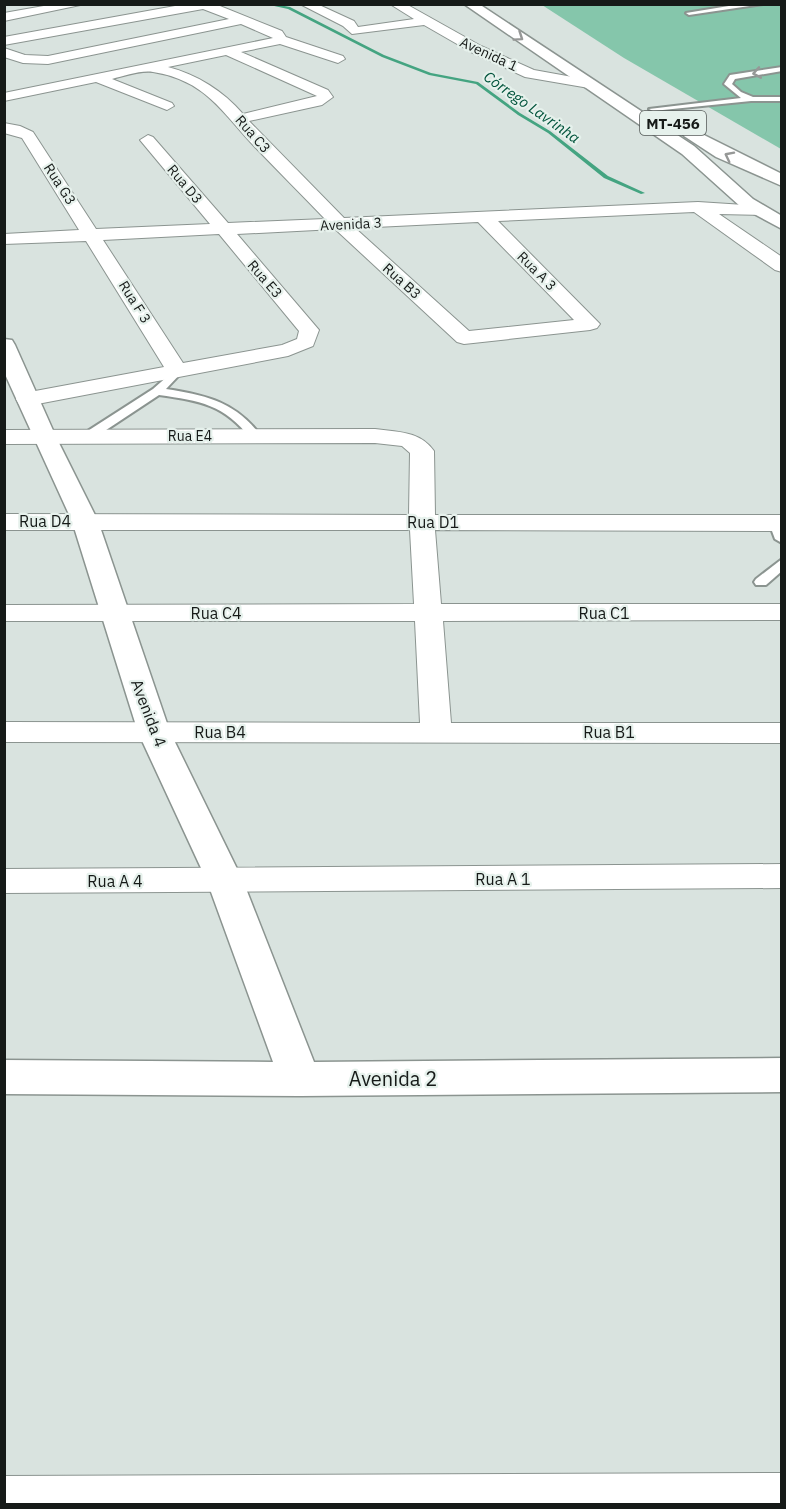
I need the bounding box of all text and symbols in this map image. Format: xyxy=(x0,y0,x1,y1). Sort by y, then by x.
one-way arrow xyxy=(512,30,523,41)
street label: Avenida 1 xyxy=(457,33,521,75)
one-way arrow xyxy=(753,66,763,79)
water label: Córrego Lavrinha xyxy=(480,67,584,147)
street label: Rua C3 xyxy=(232,111,274,157)
road number: MT-456 xyxy=(640,111,706,135)
one-way arrow xyxy=(724,152,735,163)
street label: Rua G3 xyxy=(40,160,80,208)
street label: Rua D3 xyxy=(163,161,207,207)
street label: Avenida 3 xyxy=(320,213,382,235)
street label: Rua A 3 xyxy=(514,248,560,294)
street label: Rua E3 xyxy=(244,256,286,302)
street label: Rua B3 xyxy=(379,259,425,303)
street label: Rua F 3 xyxy=(115,277,155,327)
street label: Rua E4 xyxy=(168,427,212,445)
street label: Rua D4 xyxy=(19,511,71,531)
street label: Rua D1 xyxy=(407,512,459,532)
street label: Rua C4 xyxy=(190,603,242,623)
street label: Rua C1 xyxy=(578,603,630,623)
street label: Avenida 4 xyxy=(127,676,171,750)
street label: Rua B4 xyxy=(194,722,246,742)
street label: Rua B1 xyxy=(583,722,635,742)
street label: Rua A 1 xyxy=(475,869,531,889)
street label: Rua A 4 xyxy=(87,871,143,891)
street label: Avenida 2 xyxy=(349,1065,437,1092)

